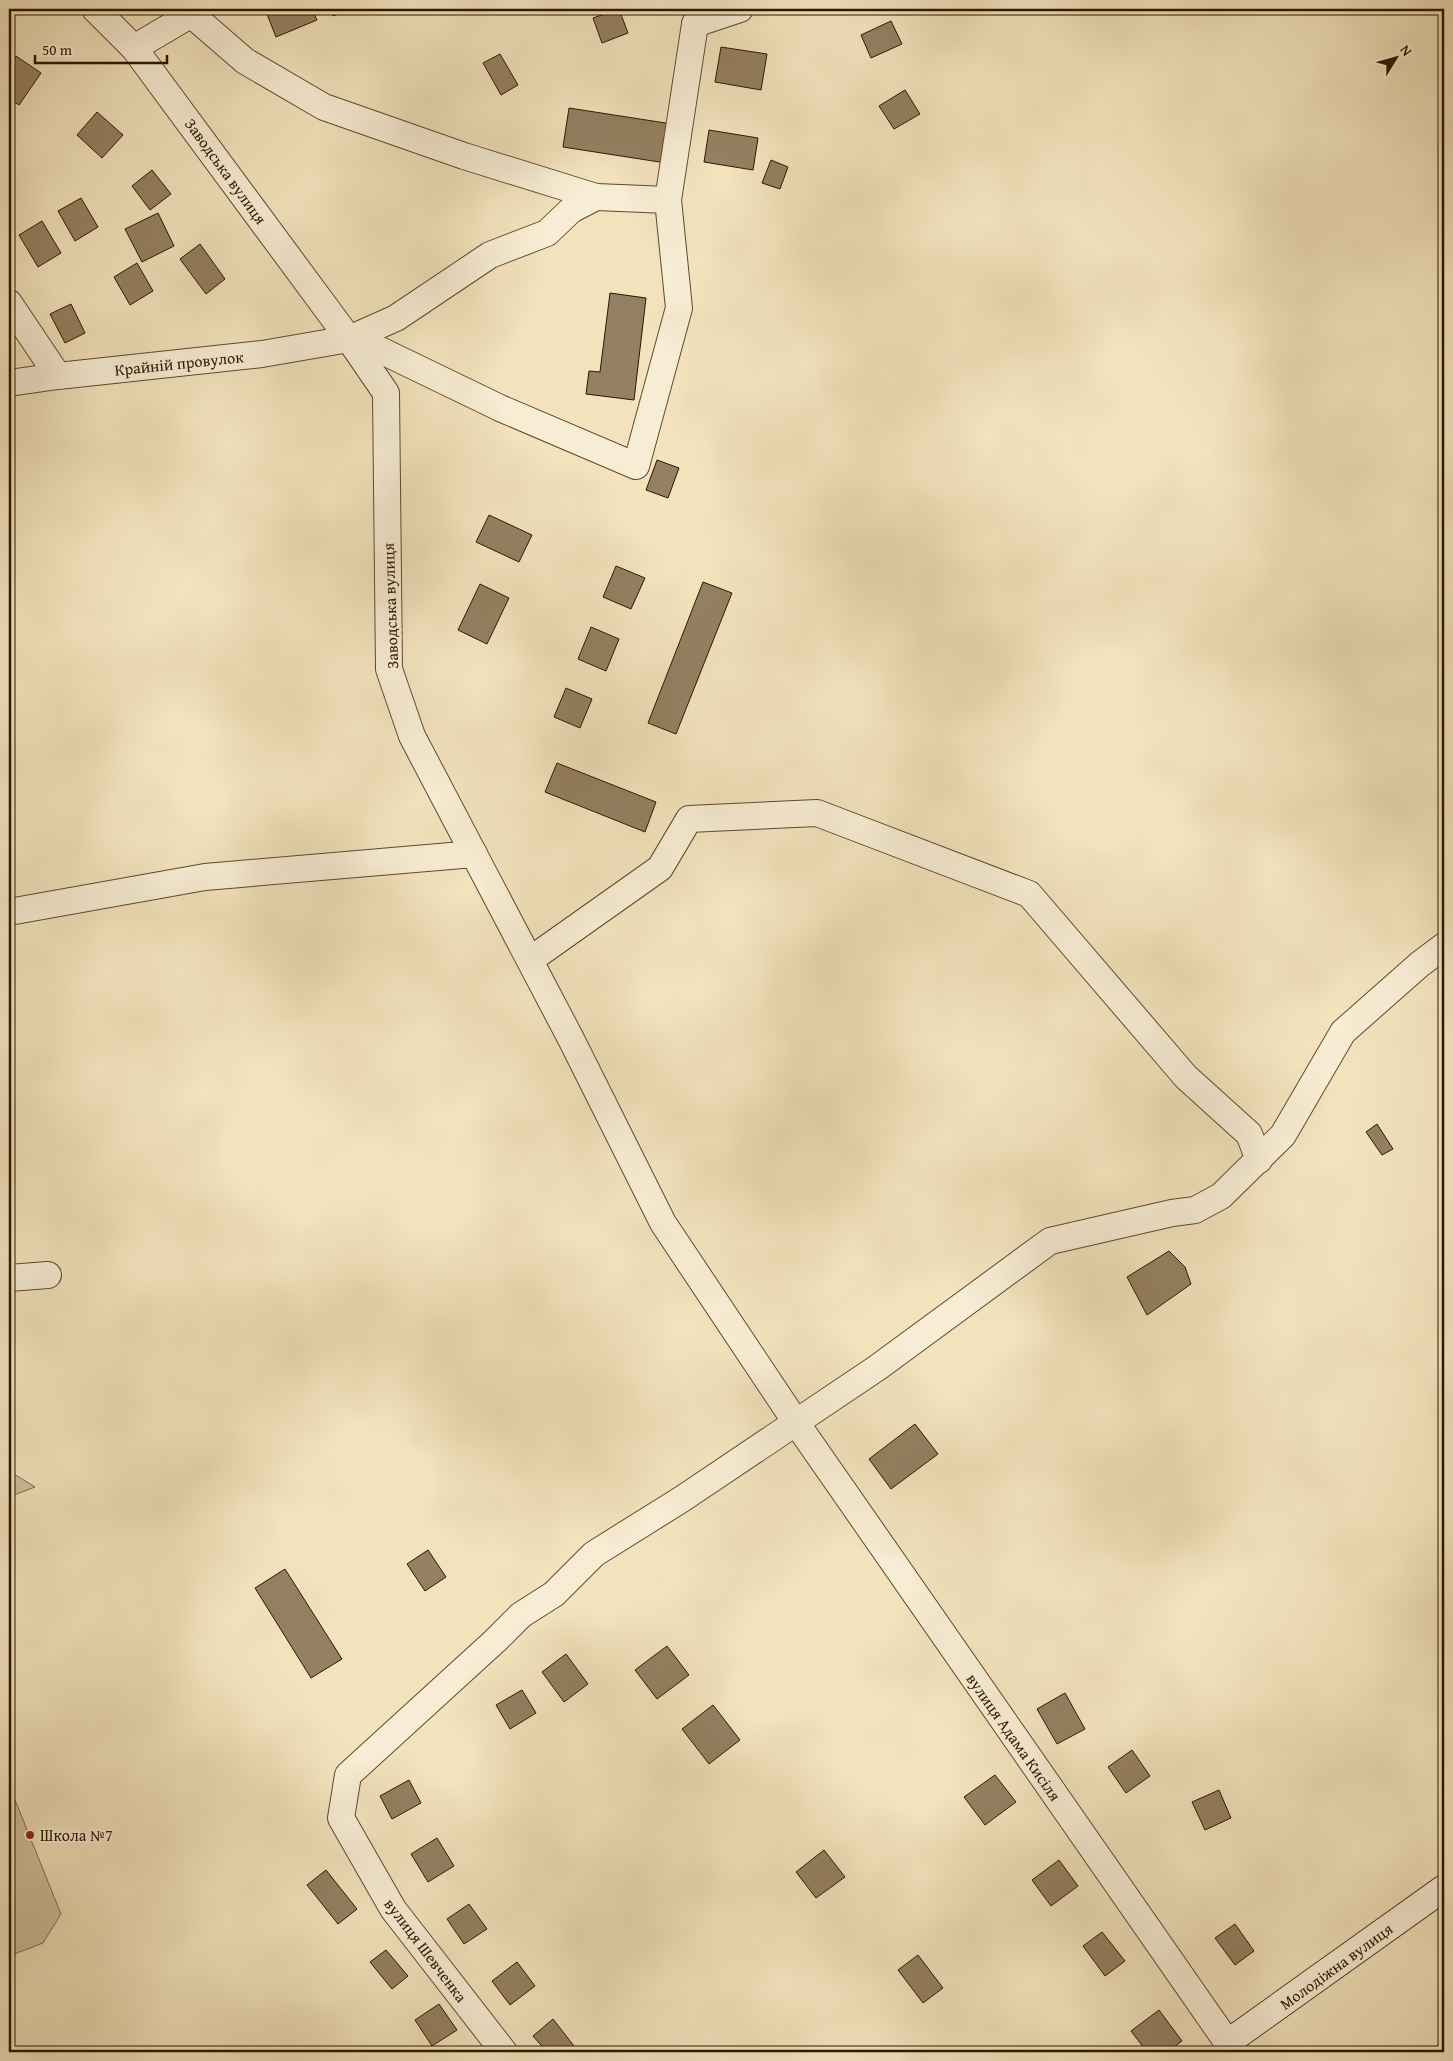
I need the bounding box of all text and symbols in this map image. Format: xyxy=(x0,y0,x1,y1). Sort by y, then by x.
scale bar xyxy=(35,32,168,64)
north arrow xyxy=(1370,32,1420,82)
text: 50 m xyxy=(42,39,73,60)
text: N xyxy=(1396,40,1418,60)
street label: Заводська вулиця xyxy=(179,113,273,229)
street label: Крайній провулок xyxy=(113,344,245,382)
street label: Заводська вулиця xyxy=(376,543,404,669)
street label: вулиця Адама Кисіля xyxy=(961,1668,1067,1806)
place label: Школа №7 xyxy=(40,1823,113,1847)
marker: Школа №7 xyxy=(24,1829,36,1841)
street label: вулиця Шевченка xyxy=(379,1893,473,2007)
street label: Молодіжна вулиця xyxy=(1275,1917,1397,2015)

